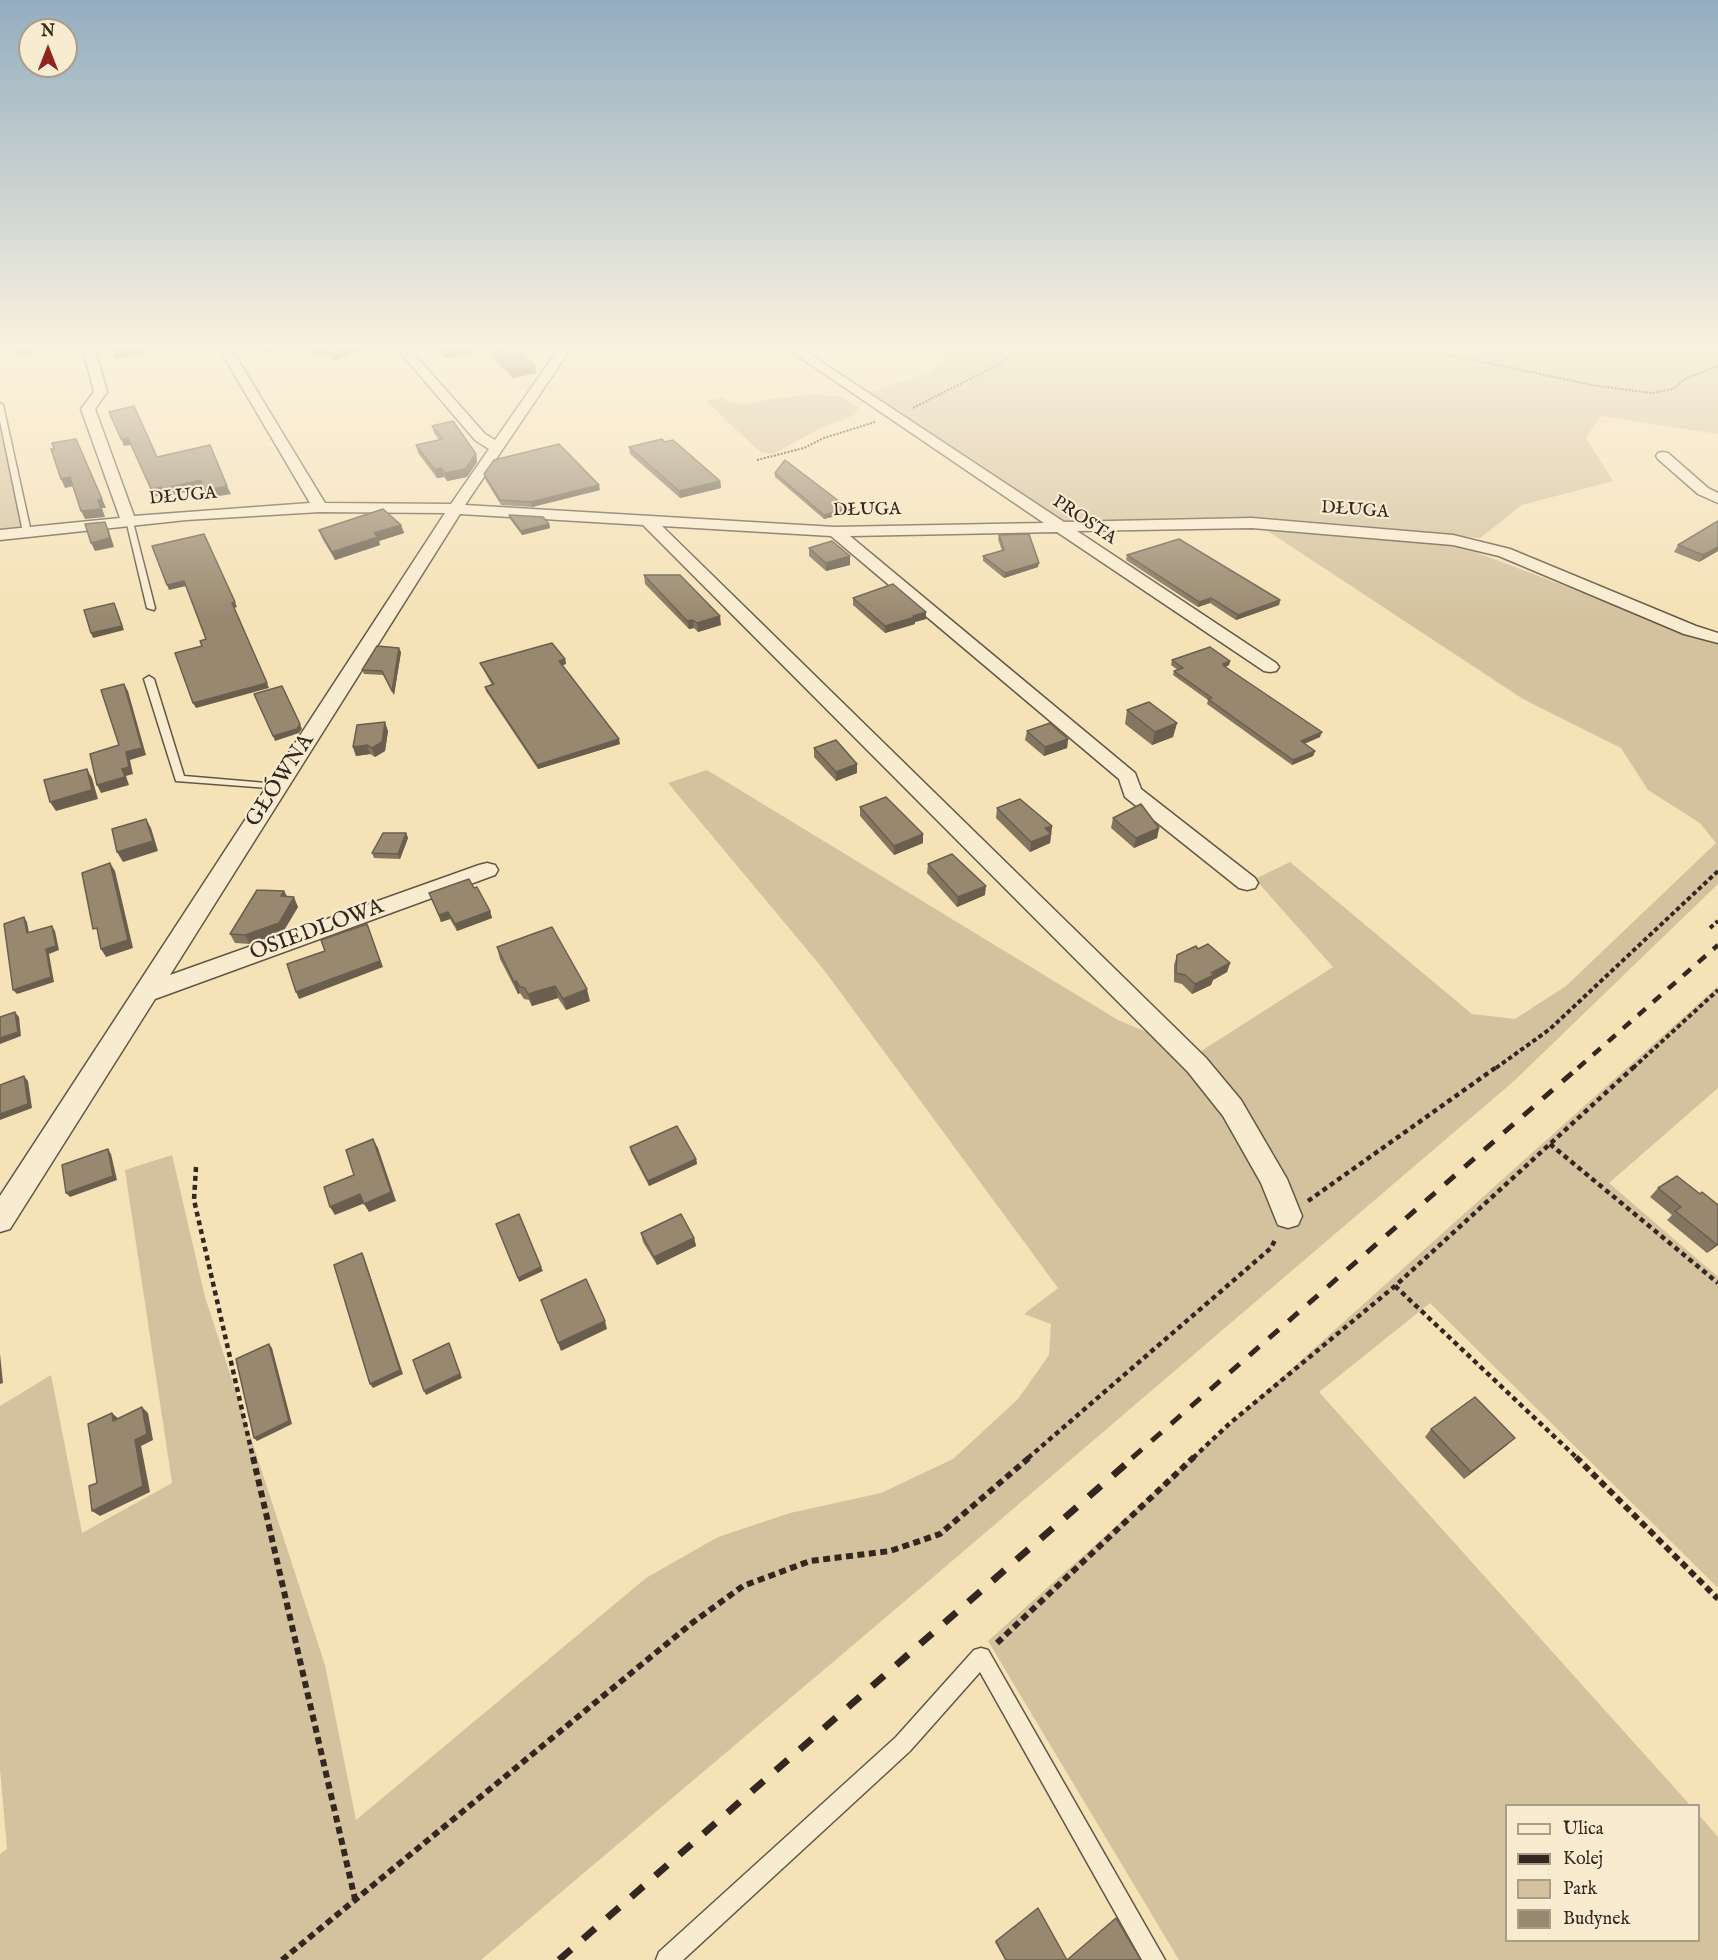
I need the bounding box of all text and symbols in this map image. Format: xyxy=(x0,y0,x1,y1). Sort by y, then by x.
north arrow xyxy=(18,18,78,78)
text: N xyxy=(41,22,55,42)
street label: DŁUGA xyxy=(148,483,218,511)
street label: PROSTA xyxy=(1048,492,1120,550)
street label: DŁUGA xyxy=(1320,498,1390,524)
street label: DŁUGA xyxy=(833,500,901,522)
street label: GŁÓWNA xyxy=(241,730,321,832)
street label: OSIEDLOWA xyxy=(247,895,387,967)
legend xyxy=(1505,1804,1700,1942)
text: Ulica xyxy=(1563,1818,1604,1841)
text: Kolej xyxy=(1563,1848,1603,1871)
text: Park xyxy=(1563,1878,1597,1901)
text: Budynek xyxy=(1563,1908,1630,1931)

